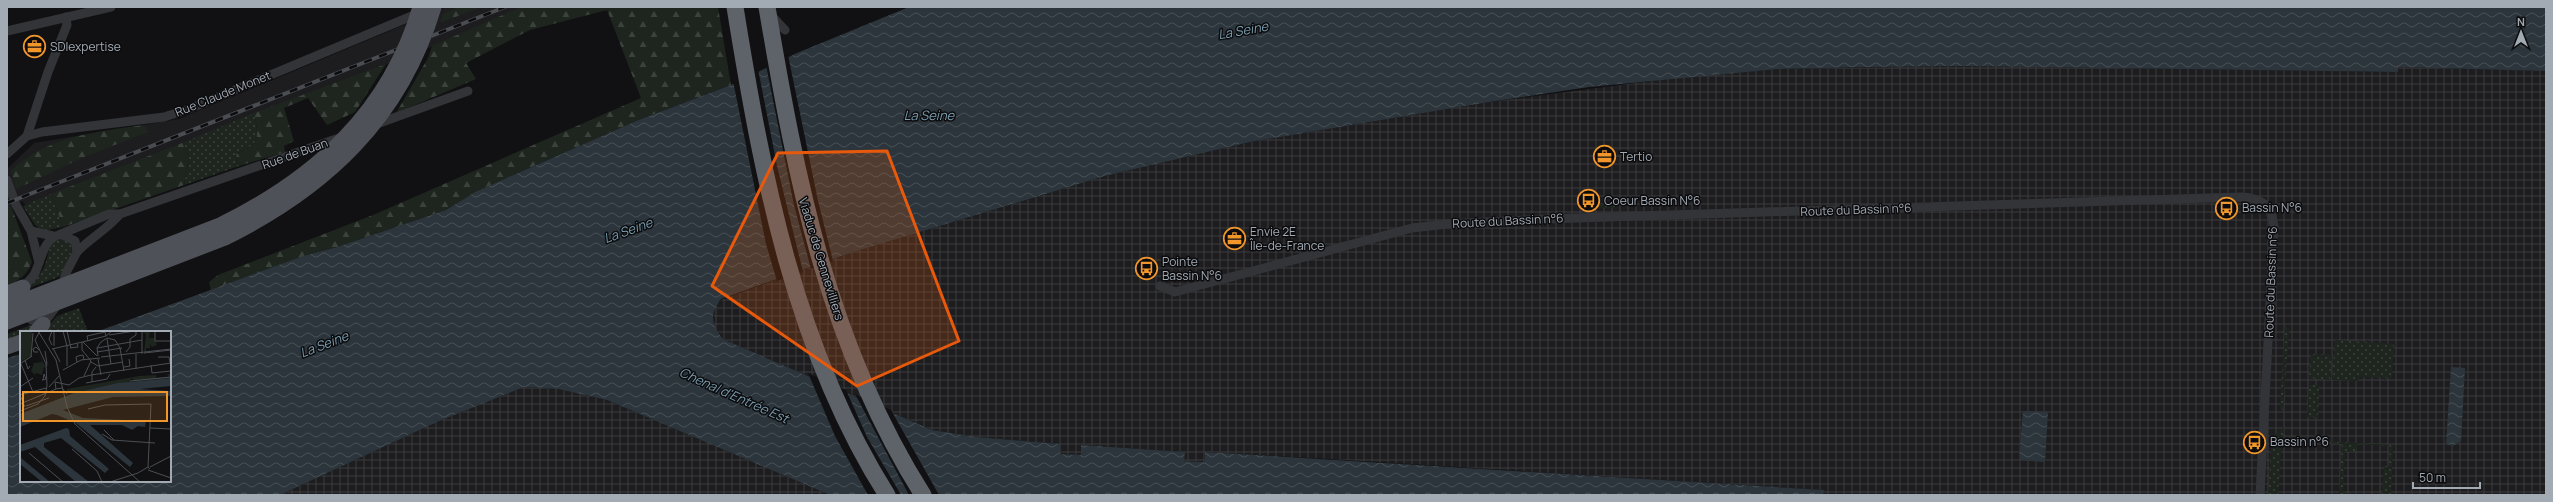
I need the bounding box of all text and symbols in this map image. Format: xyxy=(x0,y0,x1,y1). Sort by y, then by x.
north arrow xyxy=(2501,12,2541,52)
text: N xyxy=(2517,14,2525,29)
water label: La Seine xyxy=(1217,17,1271,43)
office icon: SDIexpertise xyxy=(22,34,48,60)
place label: SDIexpertise xyxy=(50,38,121,55)
street label: Rue Claude Monet xyxy=(172,66,273,121)
water label: La Seine xyxy=(904,106,956,124)
street label: Rue de Buan xyxy=(260,134,330,173)
office icon: Tertio xyxy=(1592,144,1618,170)
place label: Tertio xyxy=(1620,148,1652,165)
bus stop icon: Coeur Bassin N°6 xyxy=(1575,188,1601,214)
place label: Coeur Bassin N°6 xyxy=(1604,192,1701,209)
bus stop icon: Bassin N°6 xyxy=(2214,195,2240,221)
street label: Viaduc de Gennevilliers xyxy=(795,196,848,322)
street label: Route du Bassin n°6 xyxy=(1800,199,1912,220)
place label: Bassin N°6 xyxy=(2242,199,2302,216)
street label: Route du Bassin n°6 xyxy=(1452,209,1564,232)
water label: La Seine xyxy=(601,212,656,247)
place label: Envie 2E Île-de-France xyxy=(1249,223,1324,254)
office icon: Envie 2E Île-de-France xyxy=(1221,226,1247,252)
street label: Route du Bassin n°6 xyxy=(2260,226,2281,338)
place label: Pointe Bassin N°6 xyxy=(1162,253,1222,284)
bus stop icon: Pointe Bassin N°6 xyxy=(1134,256,1160,282)
water label: La Seine xyxy=(297,326,352,361)
inset map xyxy=(20,331,171,482)
water label: Chenal d'Entrée Est xyxy=(677,363,793,428)
bus stop icon: Bassin n°6 xyxy=(2241,429,2267,455)
place label: Bassin n°6 xyxy=(2270,433,2329,450)
scale bar xyxy=(2413,464,2480,490)
text: 50 m xyxy=(2419,469,2446,486)

